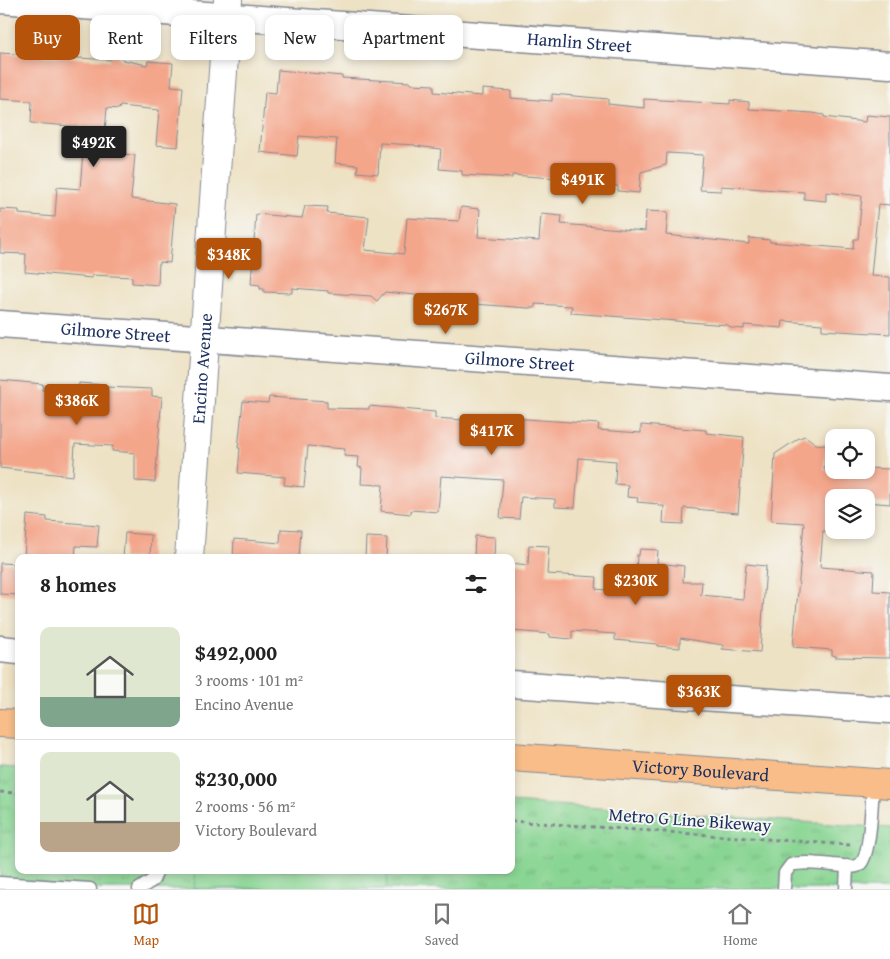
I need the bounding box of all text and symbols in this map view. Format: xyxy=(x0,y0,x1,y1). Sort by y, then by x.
chip: Buy xyxy=(15,15,80,60)
chip: Rent xyxy=(90,15,161,60)
chip: Filters xyxy=(171,15,255,60)
chip: New xyxy=(265,15,334,60)
chip: Apartment xyxy=(344,15,463,60)
street label: Hamlin Street xyxy=(526,25,633,59)
pin: $492K xyxy=(59,126,129,168)
text: $492K xyxy=(72,130,116,154)
pin: $491K xyxy=(548,162,618,205)
text: $491K xyxy=(561,167,605,191)
pin: $348K xyxy=(194,238,264,280)
text: $348K xyxy=(207,242,251,266)
pin: $267K xyxy=(411,292,481,335)
text: $267K xyxy=(424,297,468,321)
street label: Encino Avenue xyxy=(184,312,219,425)
street label: Gilmore Street xyxy=(60,314,172,349)
street label: Gilmore Street xyxy=(464,343,576,378)
pin: $386K xyxy=(42,384,112,426)
text: $386K xyxy=(55,388,99,412)
pin: $417K xyxy=(457,414,527,456)
text: $417K xyxy=(470,418,514,442)
map controls xyxy=(825,429,875,539)
button: locate xyxy=(825,429,875,479)
button: layers xyxy=(825,489,875,539)
pin: $230K xyxy=(601,564,671,606)
text: $230K xyxy=(614,568,658,592)
text: 8 homes xyxy=(40,569,116,600)
icon: filters xyxy=(462,570,490,598)
text: $492,000 xyxy=(195,637,277,668)
icon: home xyxy=(80,647,140,707)
text: 3 rooms · 101 m² xyxy=(195,668,303,692)
pin: $363K xyxy=(664,674,734,717)
text: $363K xyxy=(677,679,721,703)
text: Encino Avenue xyxy=(195,692,294,716)
street label: Victory Boulevard xyxy=(631,752,770,788)
text: $230,000 xyxy=(195,763,277,794)
icon: home xyxy=(80,772,140,832)
text: 2 rooms · 56 m² xyxy=(195,794,295,818)
street label: Metro G Line Bikeway xyxy=(608,800,772,839)
text: Victory Boulevard xyxy=(195,818,317,842)
tab: Map xyxy=(132,900,160,950)
tab: Saved xyxy=(425,900,459,950)
tab: Home xyxy=(723,900,758,950)

